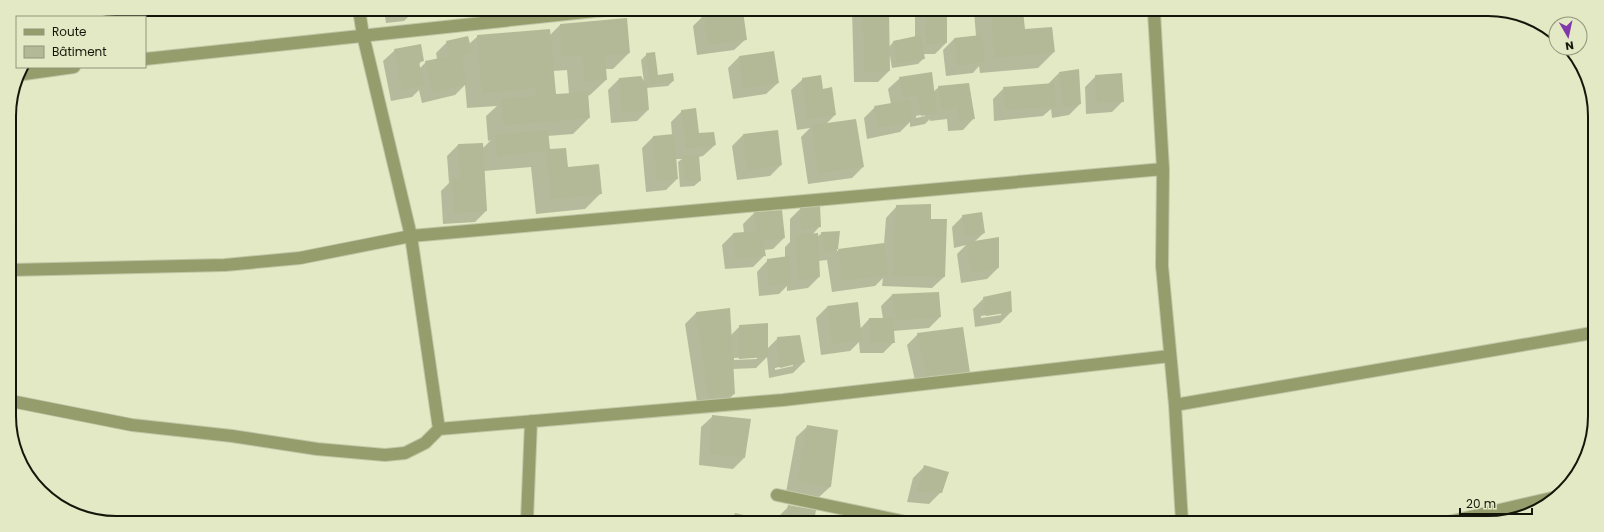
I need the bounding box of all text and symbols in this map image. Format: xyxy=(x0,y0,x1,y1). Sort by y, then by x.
legend xyxy=(16,16,146,68)
north arrow xyxy=(1548,16,1588,56)
text: Route xyxy=(52,23,86,40)
text: N xyxy=(1564,37,1575,54)
text: Bâtiment xyxy=(52,43,107,60)
scale bar xyxy=(1460,490,1532,516)
text: 20 m xyxy=(1466,495,1496,512)

